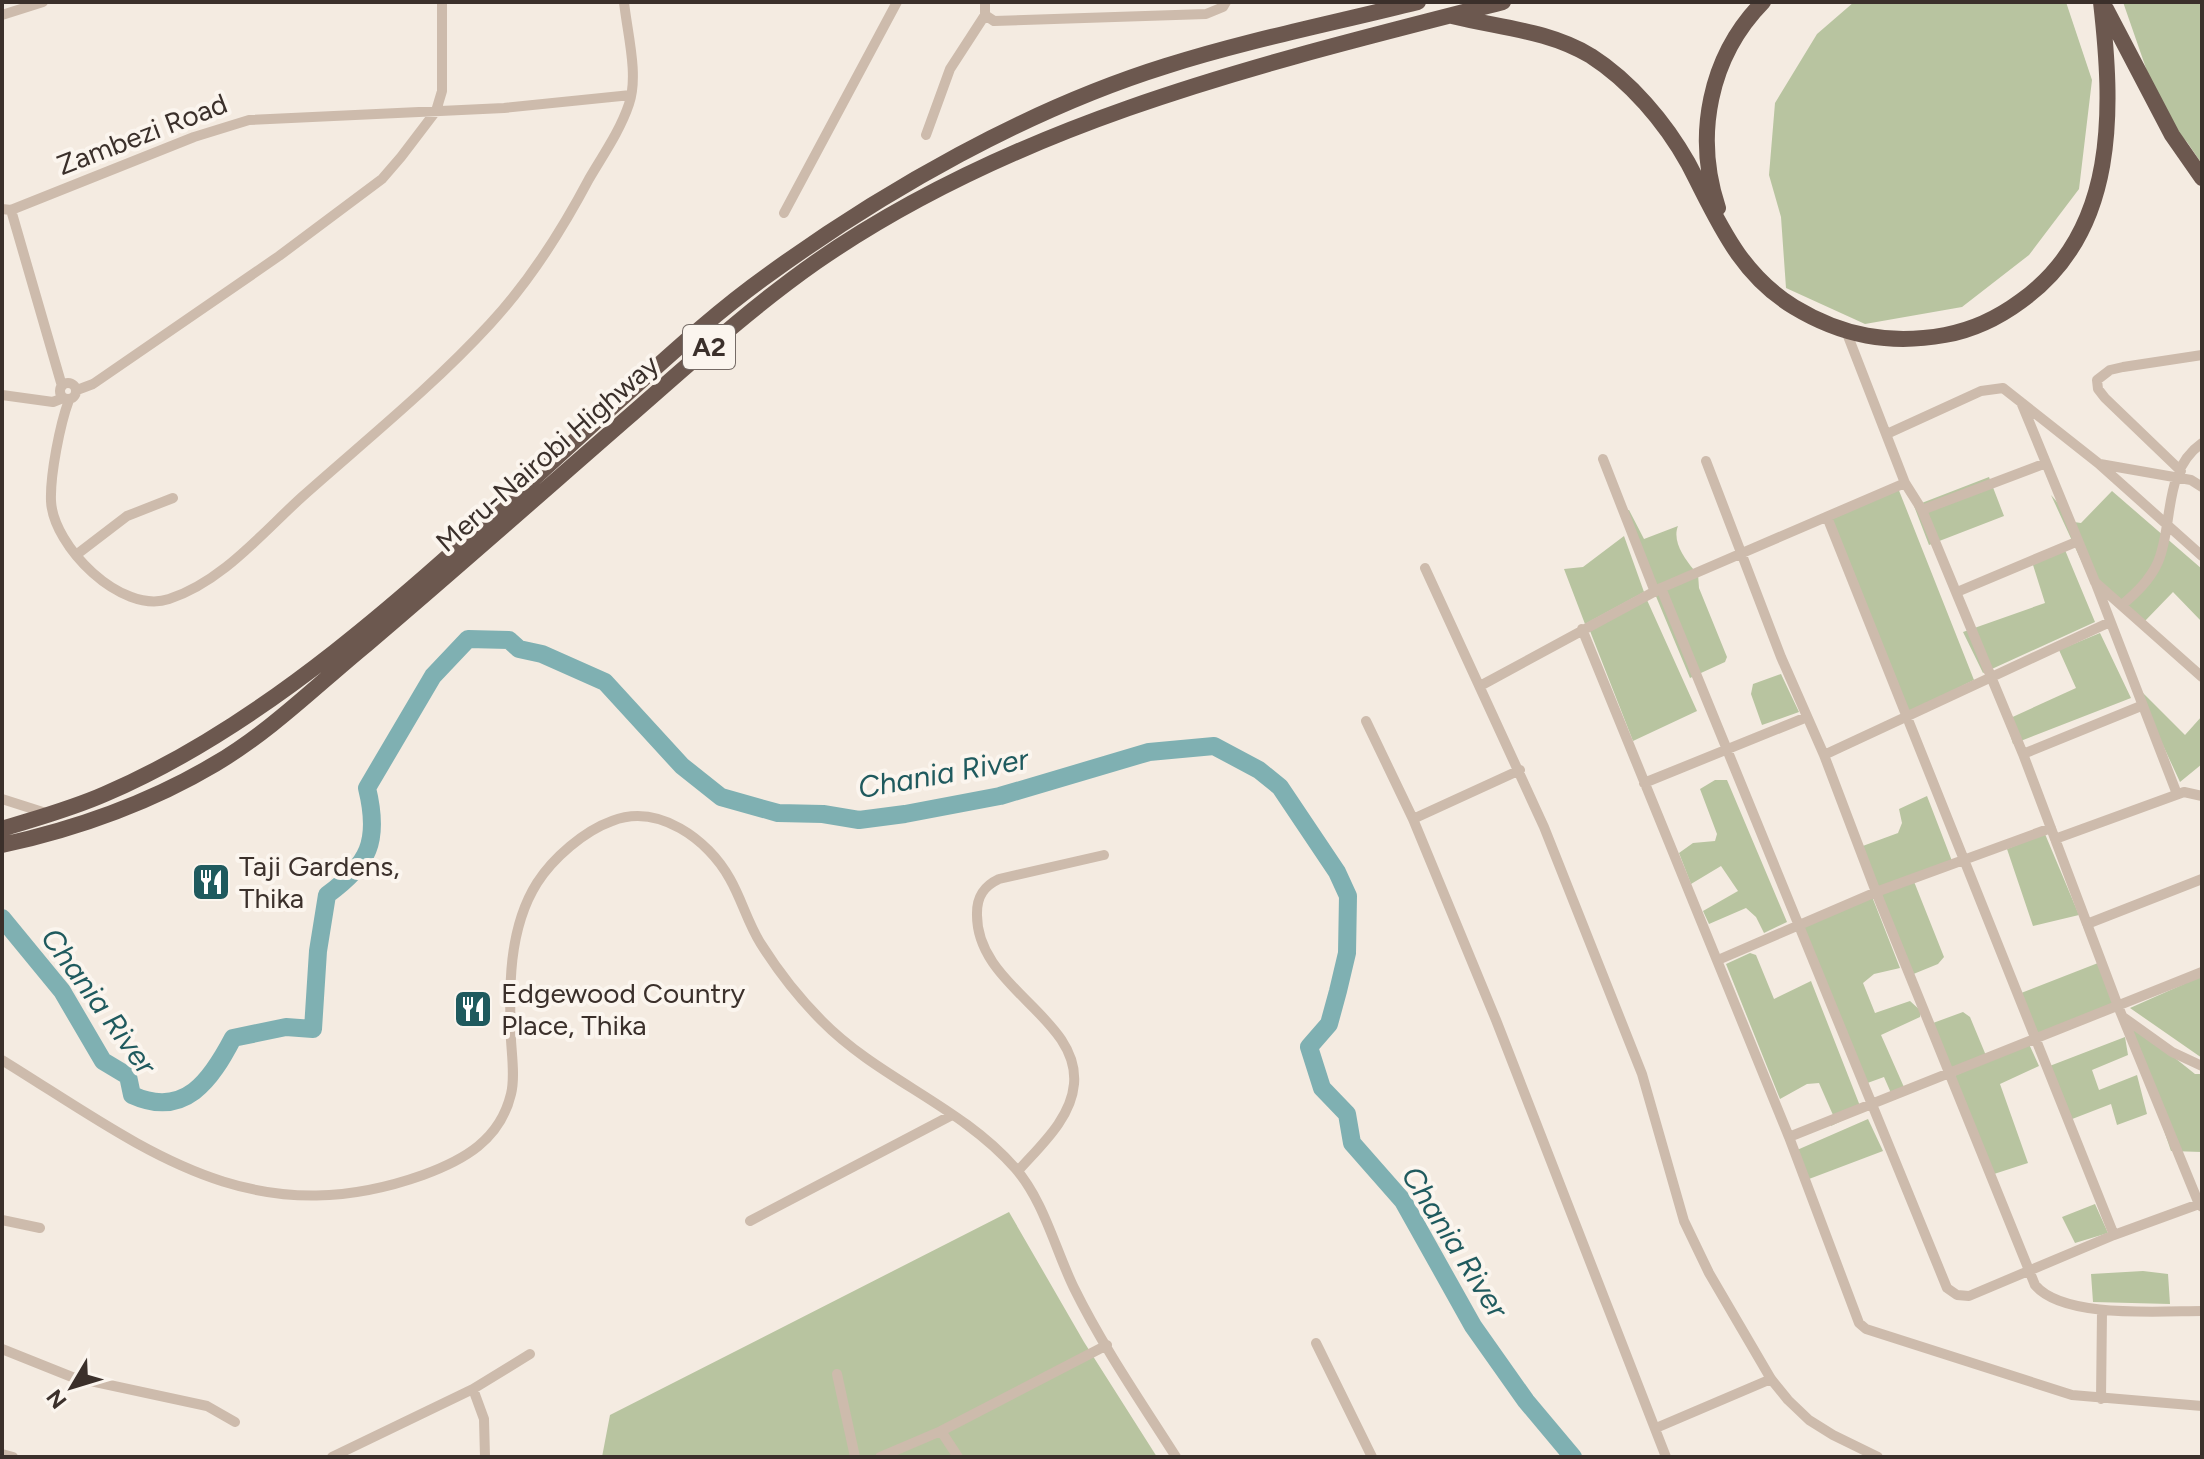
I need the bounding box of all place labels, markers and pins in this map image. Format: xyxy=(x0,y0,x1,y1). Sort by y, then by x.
place label: Taji Gardens, Thika xyxy=(239,849,400,915)
restaurant icon: Taji Gardens, Thika xyxy=(190,861,232,903)
place label: Edgewood Country Place, Thika xyxy=(501,976,745,1042)
restaurant icon: Edgewood Country Place, Thika xyxy=(452,988,494,1030)

